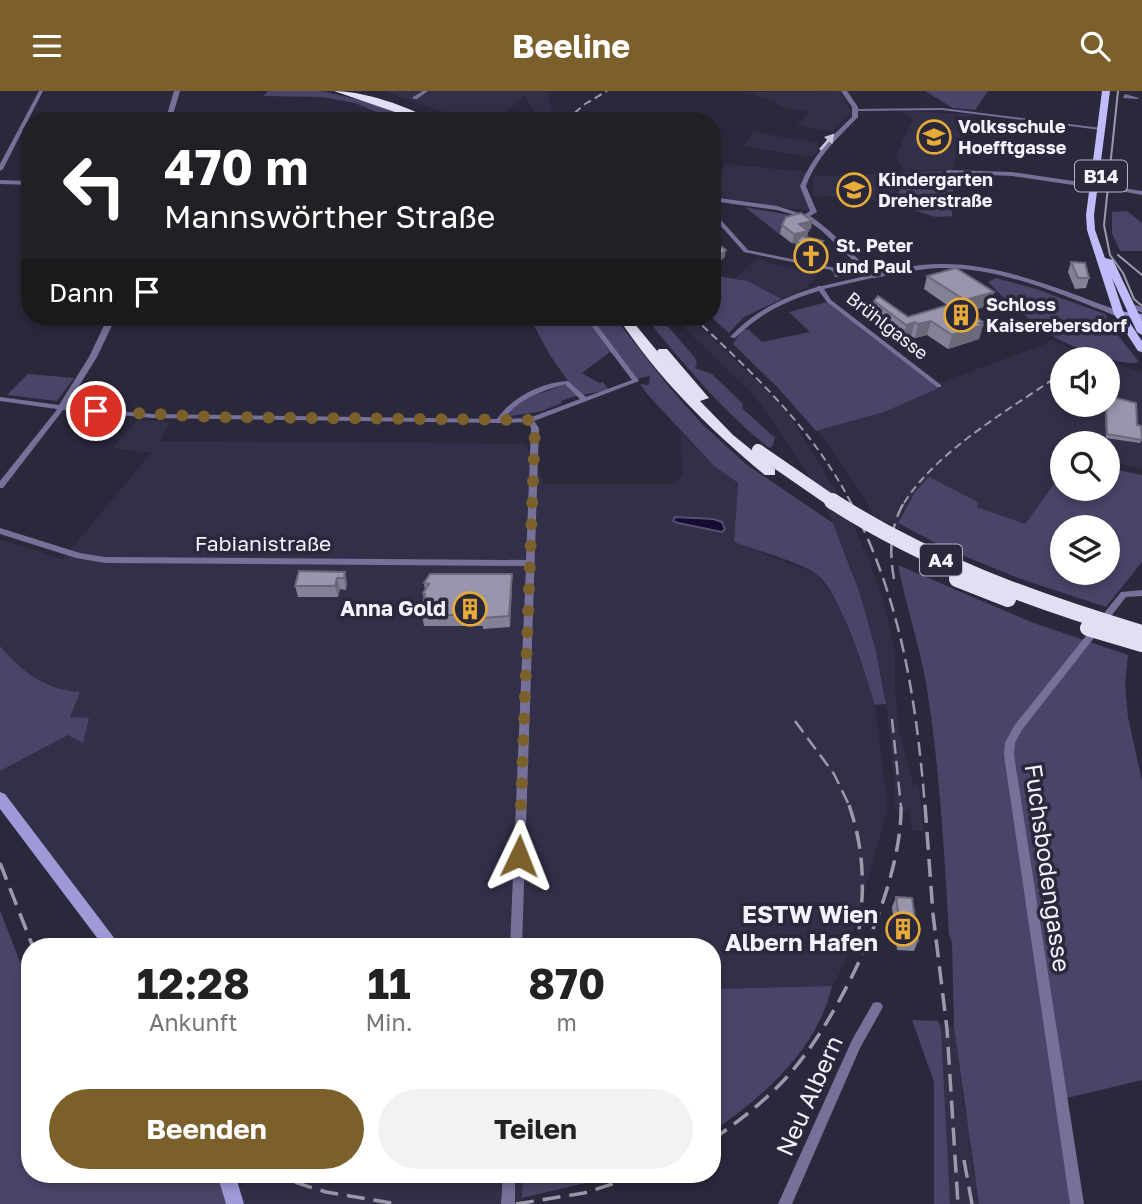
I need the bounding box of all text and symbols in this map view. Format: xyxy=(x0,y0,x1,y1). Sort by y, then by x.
icon: menu xyxy=(28,27,66,65)
text: Beeline xyxy=(512,27,630,65)
icon: search xyxy=(1076,27,1114,65)
place label: Volksschule Hoefftgasse xyxy=(958,115,1067,158)
school or university icon: Volksschule Hoefftgasse xyxy=(915,118,953,156)
one-way arrow xyxy=(819,134,834,151)
text: 470 m xyxy=(164,137,308,196)
icon: left xyxy=(49,140,140,231)
road number: B14 xyxy=(1075,160,1127,191)
place label: Kindergarten Dreherstraße xyxy=(878,168,993,211)
school or university icon: Kindergarten Dreherstraße xyxy=(835,171,873,209)
text: Mannswörther Straße xyxy=(164,197,495,235)
place label: St. Peter und Paul xyxy=(836,234,913,277)
church icon: St. Peter und Paul xyxy=(792,237,830,275)
icon: arrive xyxy=(128,273,166,311)
text: Dann xyxy=(49,277,114,308)
street label: Brühlgasse xyxy=(842,287,933,364)
place label: Schloss Kaiserebersdorf xyxy=(986,293,1127,336)
building icon: Schloss Kaiserebersdorf xyxy=(942,296,980,334)
map controls xyxy=(1050,347,1120,585)
button: sound xyxy=(1050,347,1120,417)
pin xyxy=(66,381,126,441)
icon: arrive xyxy=(77,392,115,430)
button: search xyxy=(1050,431,1120,501)
button: layers xyxy=(1050,515,1120,585)
street label: Fabianistraße xyxy=(195,530,331,556)
road number: A4 xyxy=(920,545,962,575)
building icon: Anna Gold xyxy=(451,590,489,628)
place label: Anna Gold xyxy=(340,595,446,621)
street label: Fuchsbodengasse xyxy=(1020,762,1077,974)
position arrow xyxy=(482,819,556,893)
place label: ESTW Wien Albern Hafen xyxy=(725,899,878,956)
building icon: ESTW Wien Albern Hafen xyxy=(884,910,922,948)
text: 12:28 xyxy=(137,958,250,1008)
text: 11 xyxy=(367,958,411,1008)
text: 870 xyxy=(528,958,605,1008)
text: Ankunft xyxy=(149,1008,237,1036)
text: Min. xyxy=(366,1008,413,1036)
text: m xyxy=(557,1008,577,1036)
street label: Neu Albern xyxy=(769,1031,848,1160)
button: Beenden xyxy=(49,1089,364,1169)
button: Teilen xyxy=(378,1089,693,1169)

